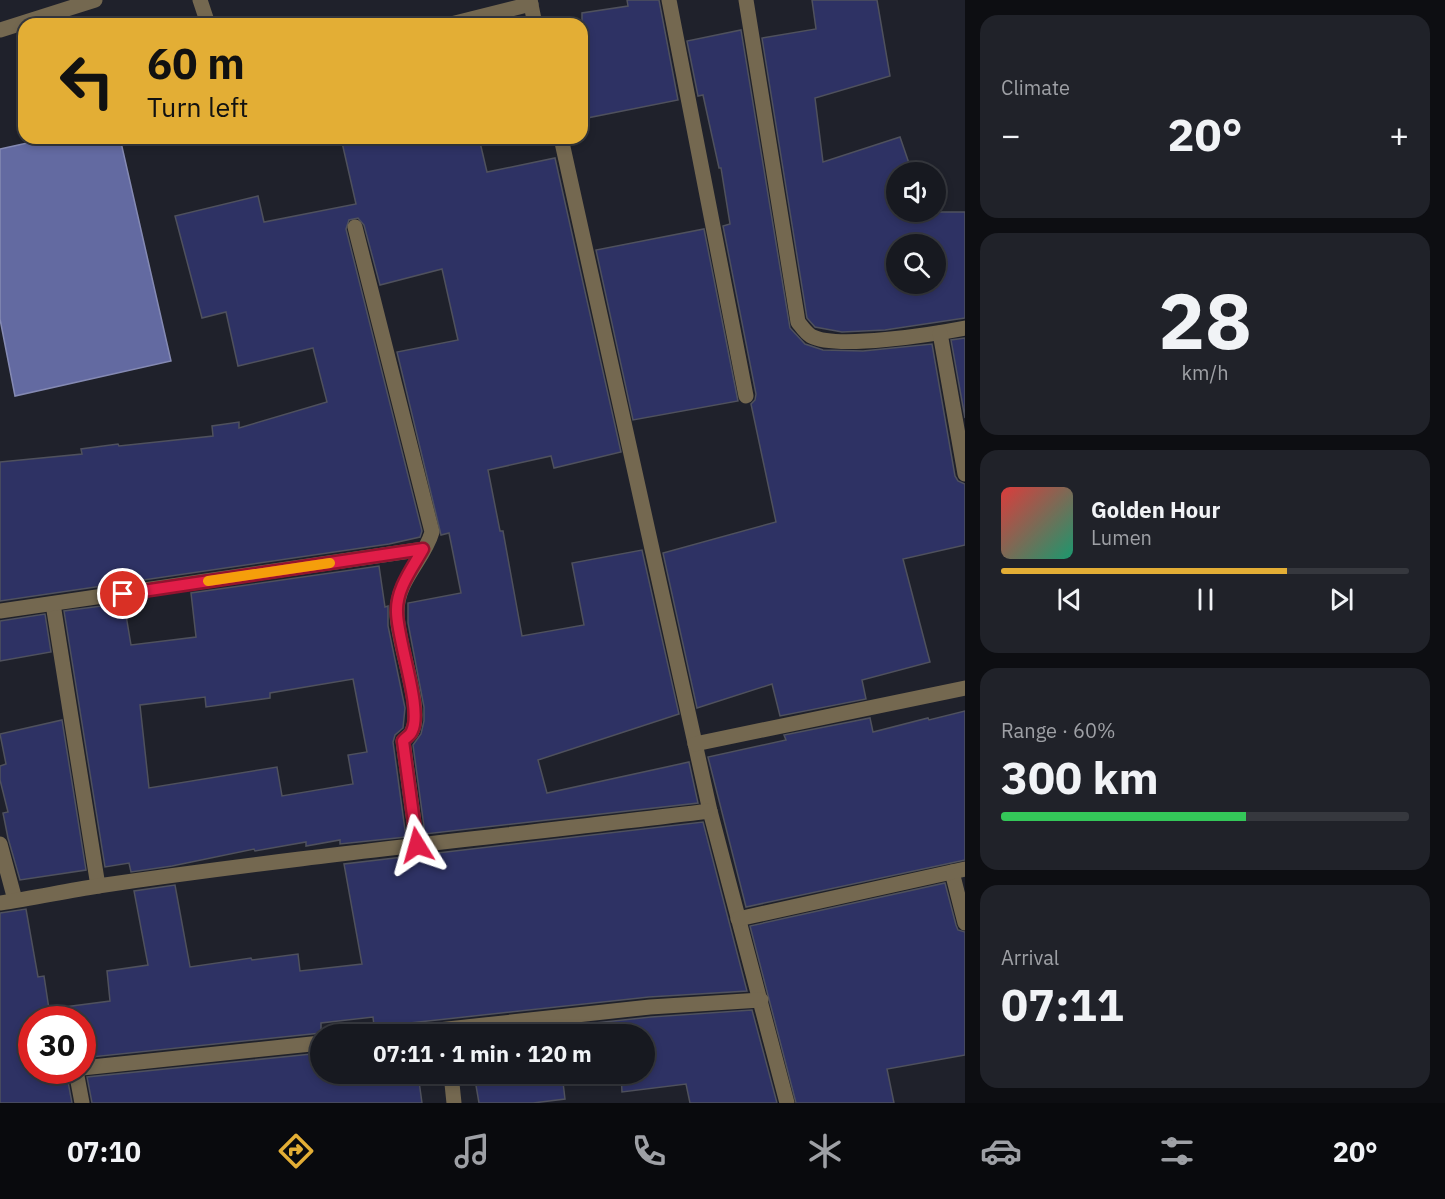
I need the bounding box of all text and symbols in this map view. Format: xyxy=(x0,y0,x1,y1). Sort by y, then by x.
text: 60 m xyxy=(147,36,245,91)
icon: left xyxy=(48,42,126,120)
text: Climate xyxy=(1001,74,1070,101)
text: Turn left xyxy=(147,89,248,124)
text: 20° xyxy=(1167,105,1243,163)
text: − xyxy=(1001,113,1021,156)
text: + xyxy=(1389,113,1409,156)
map controls xyxy=(886,162,946,294)
button: sound xyxy=(886,162,946,222)
button: search xyxy=(886,234,946,294)
text: 28 xyxy=(1158,269,1252,370)
text: km/h xyxy=(1181,359,1229,386)
text: Golden Hour xyxy=(1091,495,1220,524)
text: Lumen xyxy=(1091,524,1152,551)
pin xyxy=(97,568,148,619)
icon: arrive xyxy=(106,577,139,610)
icon: previous xyxy=(1053,583,1086,616)
icon: pause xyxy=(1189,583,1222,616)
icon: next xyxy=(1325,583,1358,616)
text: Range · 60% xyxy=(1001,717,1116,744)
text: 300 km xyxy=(1001,748,1159,806)
position arrow xyxy=(385,813,449,877)
text: Arrival xyxy=(1001,944,1059,971)
text: 07:11 xyxy=(1001,975,1124,1033)
speed limit sign: 30 xyxy=(18,1006,96,1084)
text: 07:11 · 1 min · 120 m xyxy=(373,1039,592,1068)
icon: directions xyxy=(275,1130,317,1172)
icon: music xyxy=(451,1130,493,1172)
icon: phone xyxy=(628,1130,670,1172)
icon: climate xyxy=(804,1130,846,1172)
icon: car xyxy=(980,1130,1022,1172)
icon: filters xyxy=(1156,1130,1198,1172)
text: 07:10 xyxy=(67,1134,141,1169)
text: 20° xyxy=(1333,1134,1378,1169)

